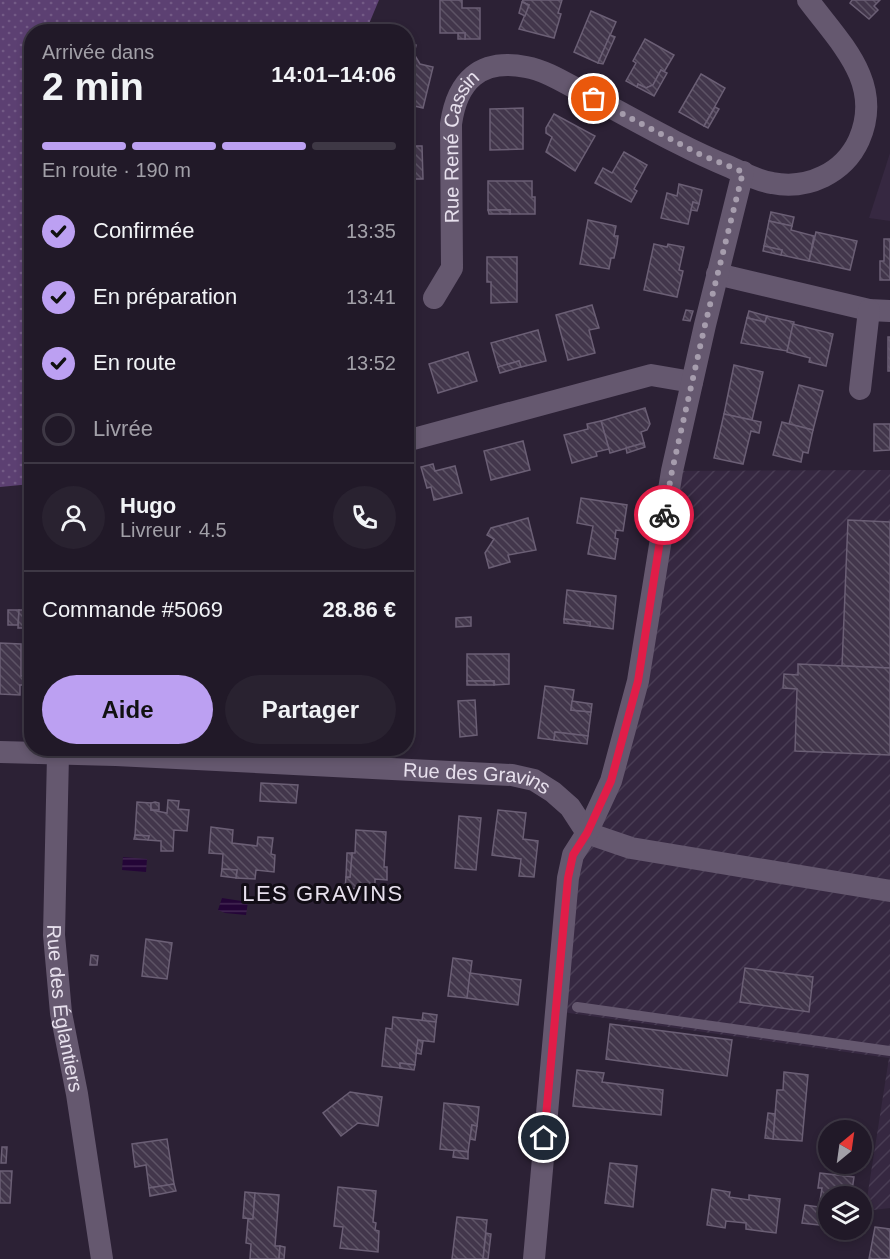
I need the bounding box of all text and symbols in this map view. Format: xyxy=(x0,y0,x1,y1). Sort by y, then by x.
text: Arrivée dans xyxy=(42,41,154,63)
text: 14:01–14:06 xyxy=(271,62,396,87)
text: 2 min xyxy=(42,65,144,108)
street label: Rue René Cassin xyxy=(440,66,483,223)
pin xyxy=(568,73,619,124)
icon: bag xyxy=(577,82,610,115)
text: En route · 190 m xyxy=(42,159,191,181)
icon: check xyxy=(42,215,75,248)
text: Confirmée xyxy=(93,218,194,243)
text: 13:35 xyxy=(346,220,396,242)
icon: check xyxy=(42,281,75,314)
text: En préparation xyxy=(93,284,237,309)
text: 13:41 xyxy=(346,286,396,308)
icon: check xyxy=(42,347,75,380)
text: En route xyxy=(93,350,176,375)
text: 13:52 xyxy=(346,352,396,374)
text: Livrée xyxy=(93,416,153,441)
courier xyxy=(634,485,694,545)
button: person xyxy=(42,486,105,549)
button: phone xyxy=(333,486,396,549)
text: Hugo xyxy=(120,493,176,518)
icon: bike xyxy=(648,499,681,532)
text: Livreur · 4.5 xyxy=(120,519,227,541)
text: Commande #5069 xyxy=(42,597,223,622)
text: 28.86 € xyxy=(323,597,396,622)
button: Aide xyxy=(42,675,213,744)
button: Partager xyxy=(225,675,396,744)
street label: Rue des Gravins xyxy=(403,759,555,799)
district label: LES GRAVINS xyxy=(242,881,404,906)
street label: Rue des Églantiers xyxy=(43,924,87,1094)
pin xyxy=(518,1112,569,1163)
north arrow xyxy=(818,1120,872,1174)
map controls xyxy=(818,1120,872,1240)
icon: home xyxy=(527,1121,560,1154)
button: layers xyxy=(818,1186,872,1240)

